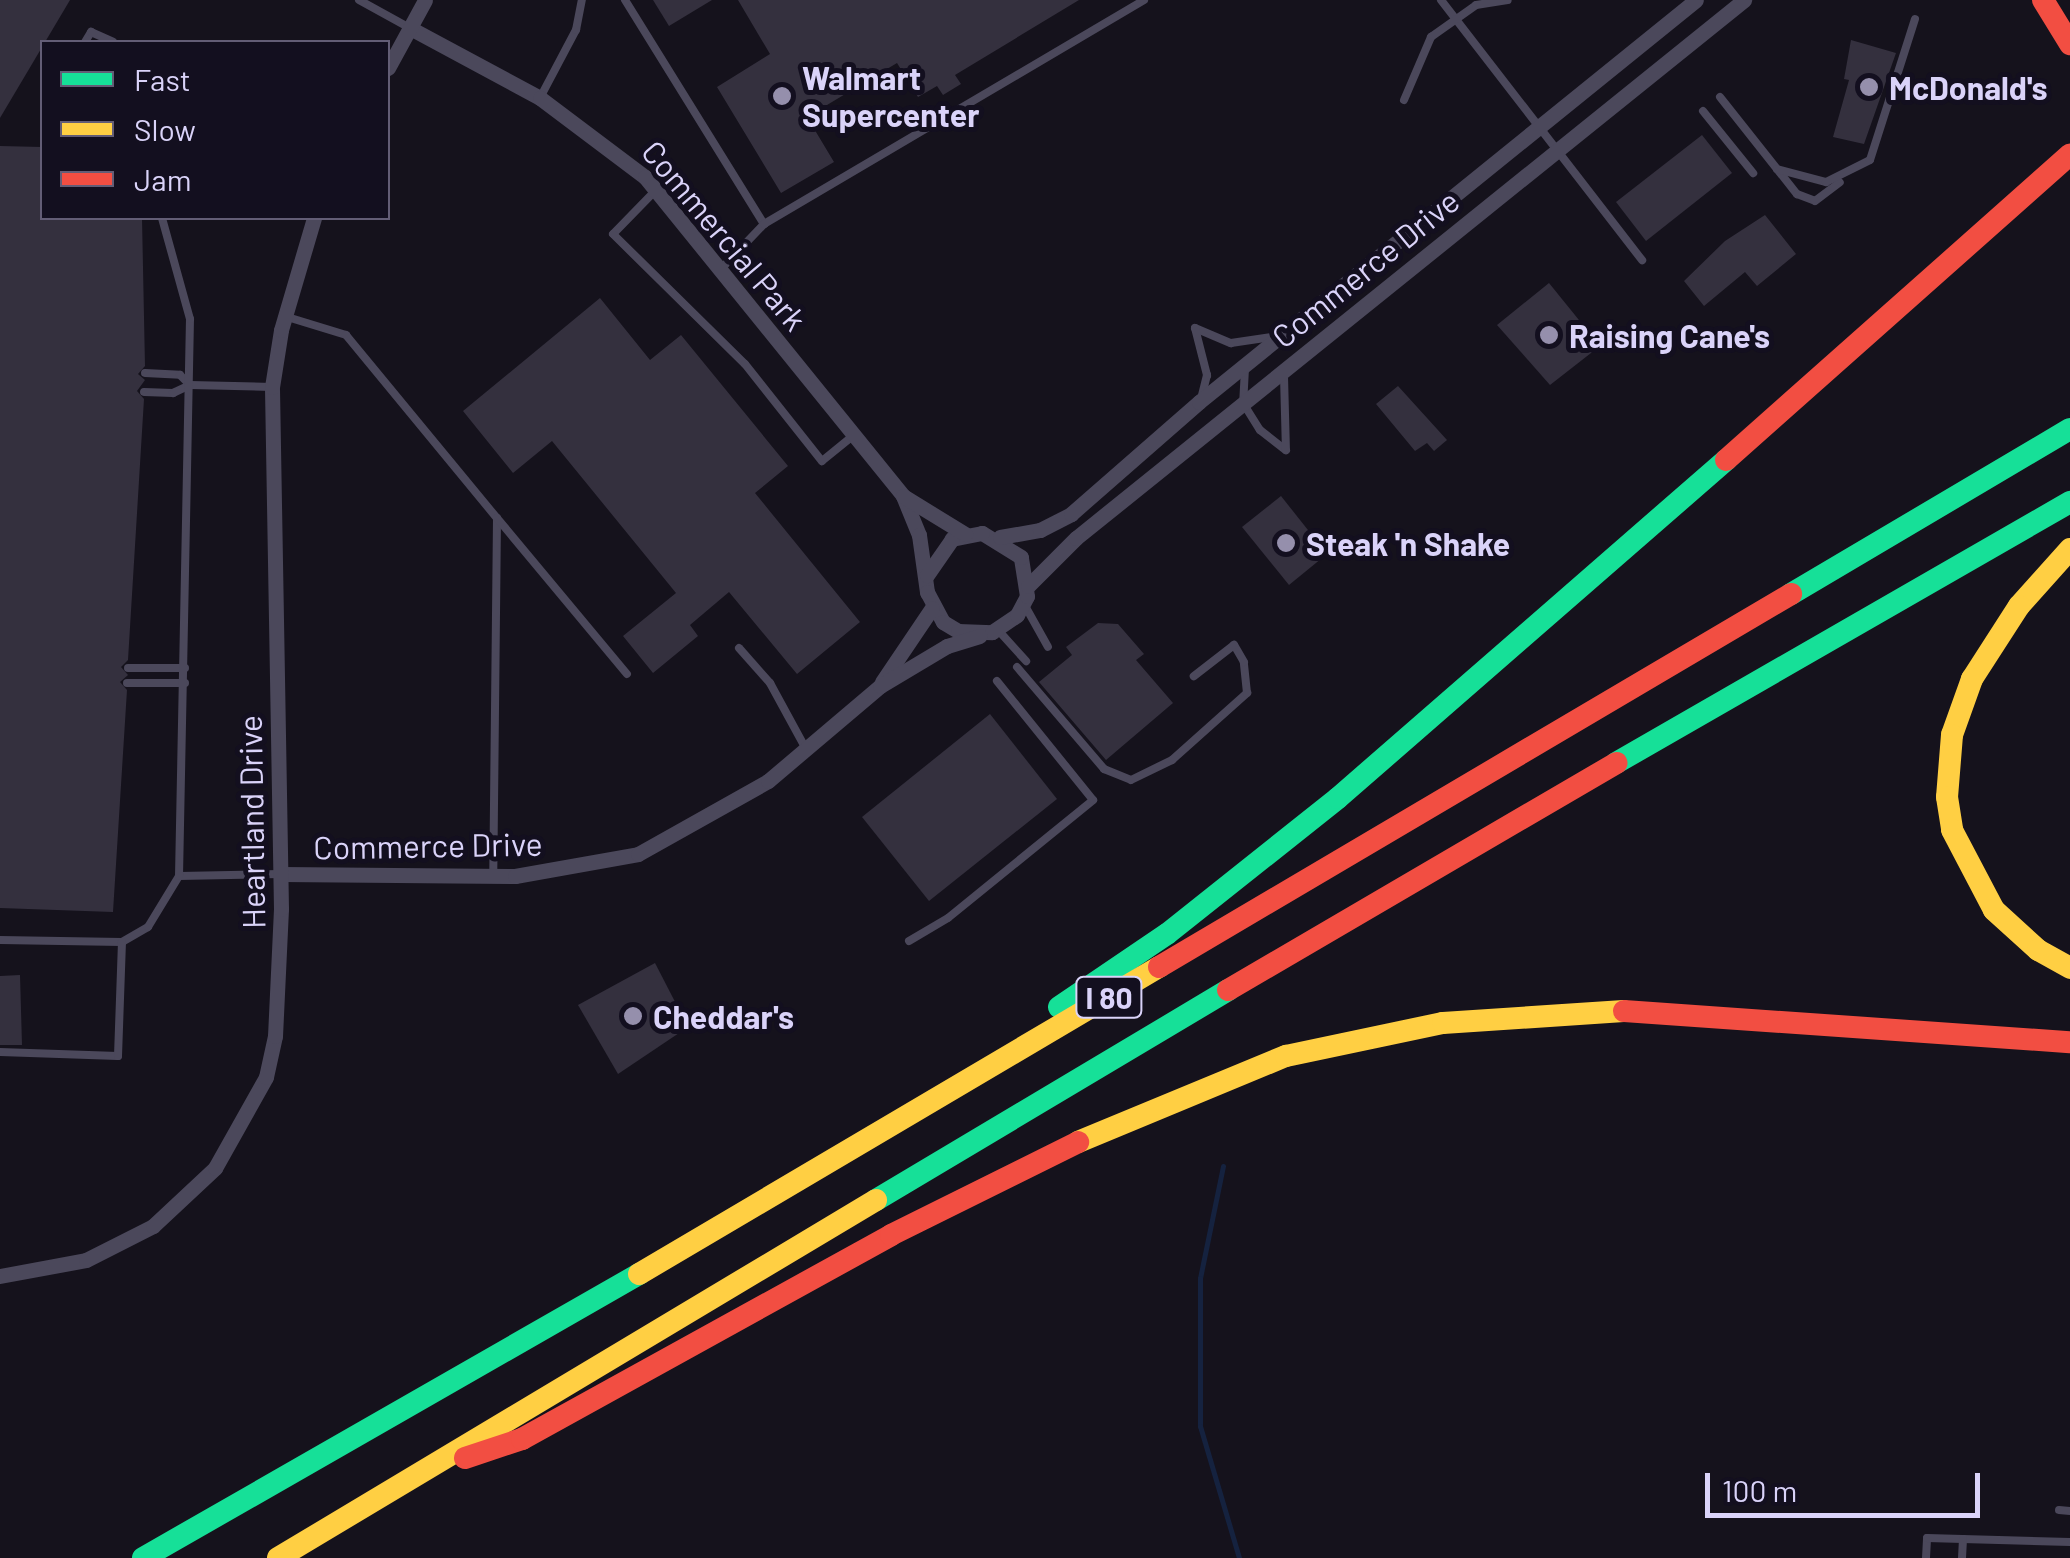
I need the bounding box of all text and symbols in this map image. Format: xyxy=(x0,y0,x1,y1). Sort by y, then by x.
legend xyxy=(40,40,390,220)
place label: Walmart Supercenter xyxy=(802,59,980,134)
text: Fast xyxy=(134,61,191,97)
place label: McDonald's xyxy=(1889,68,2048,106)
marker: McDonald's xyxy=(1858,76,1880,98)
marker: Walmart Supercenter xyxy=(771,85,793,107)
text: Slow xyxy=(134,111,196,147)
street label: Commercial Park xyxy=(634,132,816,338)
text: Jam xyxy=(134,161,191,197)
street label: Commerce Drive xyxy=(1264,181,1466,355)
place label: Raising Cane's xyxy=(1569,316,1770,354)
marker: Raising Cane's xyxy=(1538,324,1560,346)
place label: Steak 'n Shake xyxy=(1306,524,1510,562)
marker: Steak 'n Shake xyxy=(1275,532,1297,554)
street label: Heartland Drive xyxy=(230,715,272,929)
street label: Commerce Drive xyxy=(313,824,543,866)
road number: I 80 xyxy=(1074,972,1144,1022)
place label: Cheddar's xyxy=(653,997,794,1035)
marker: Cheddar's xyxy=(622,1005,644,1027)
scale bar xyxy=(1710,1453,1985,1515)
text: 100 m xyxy=(1722,1472,1797,1508)

